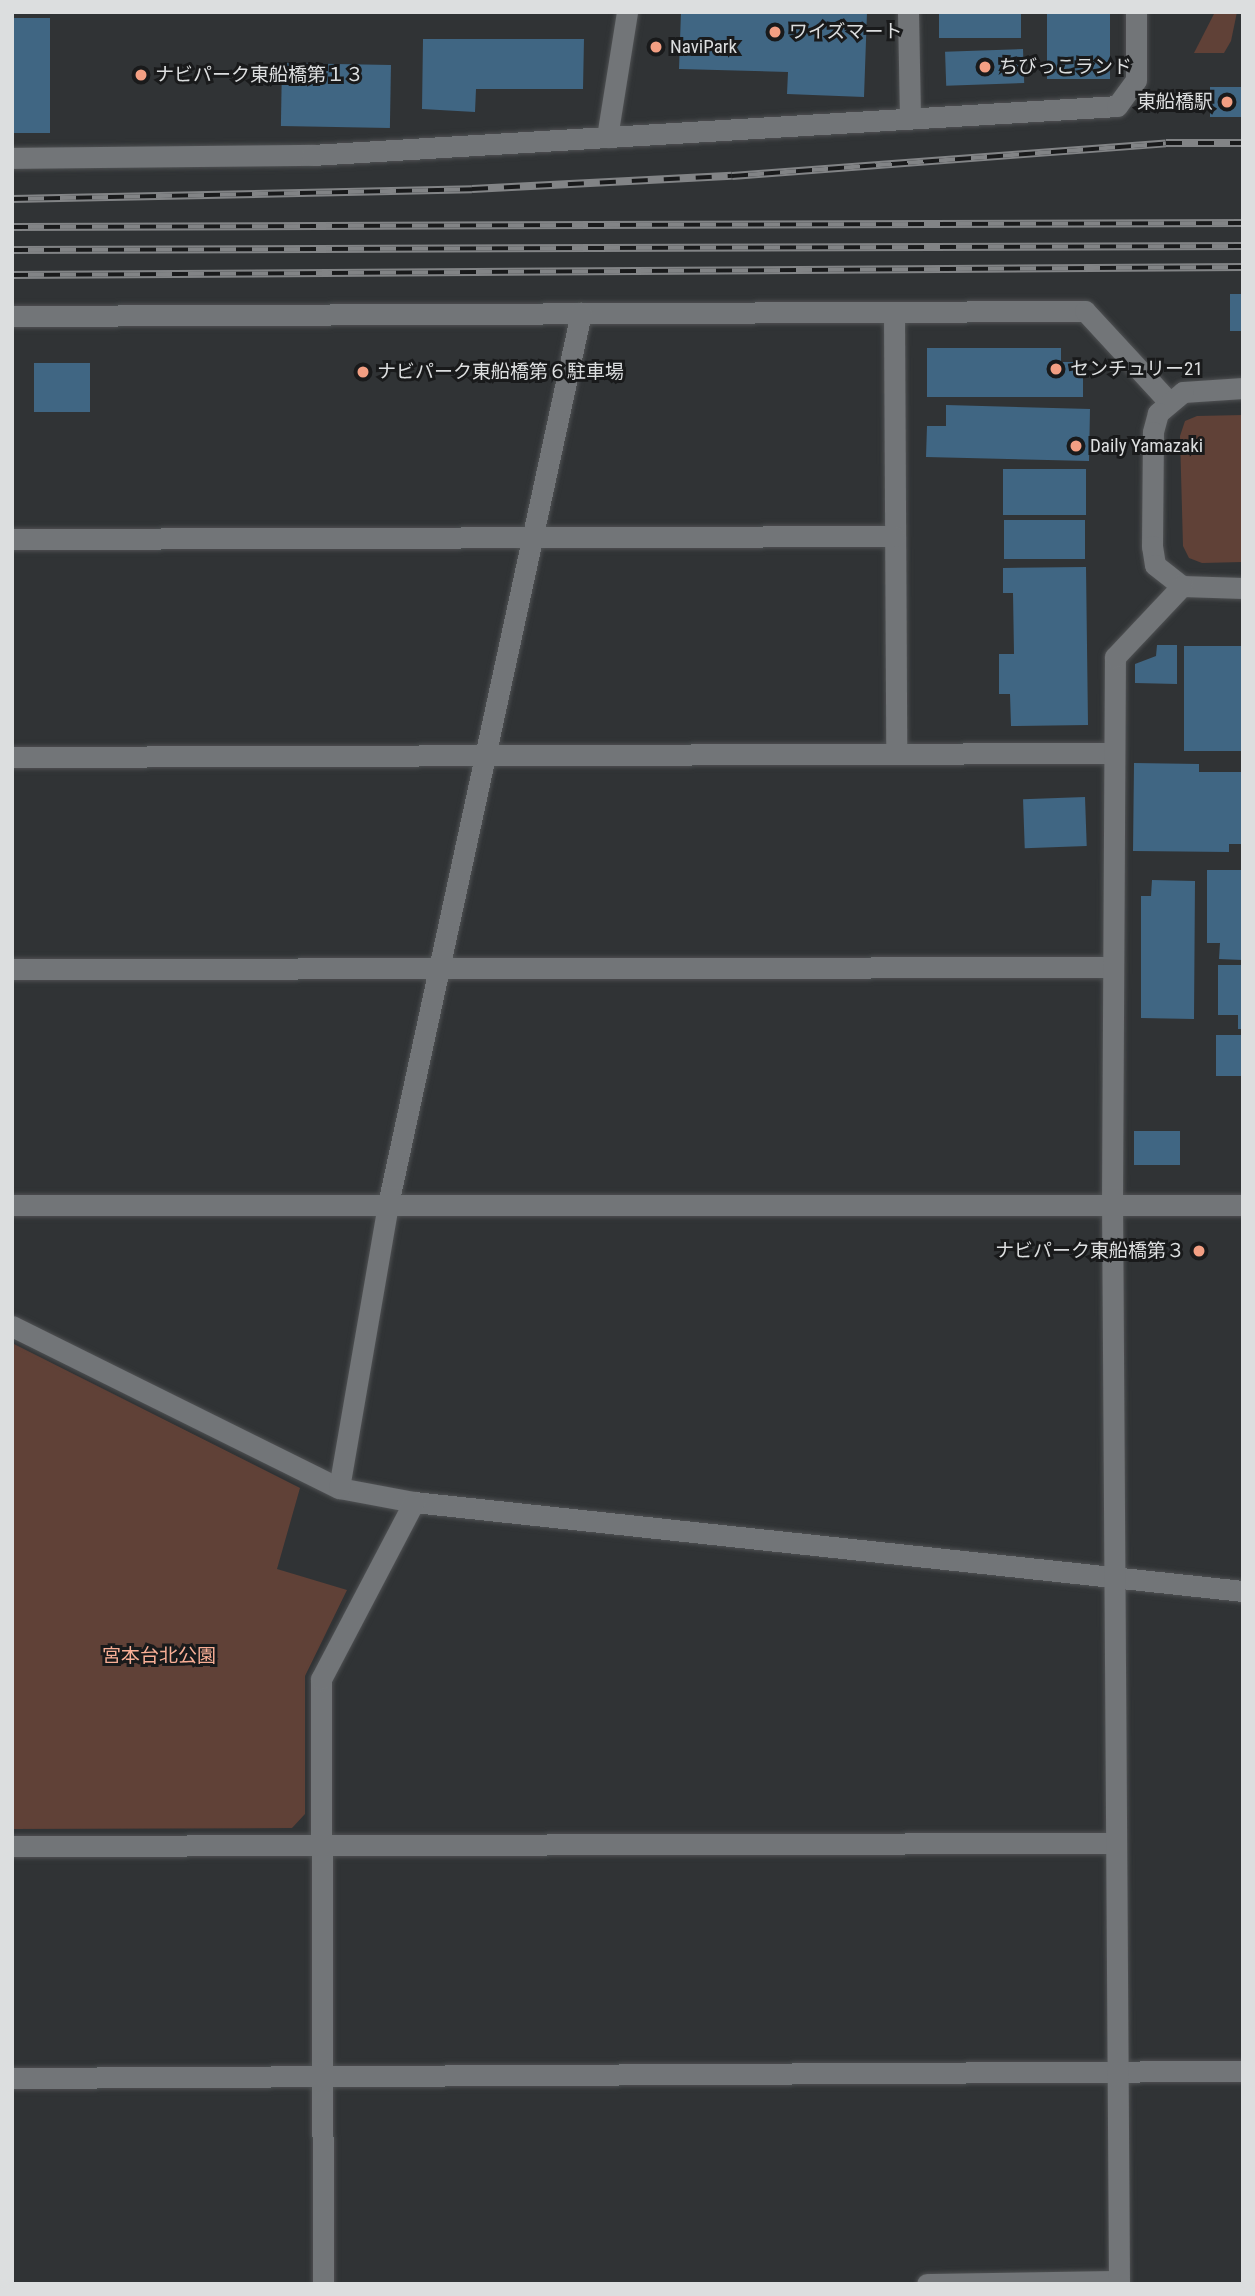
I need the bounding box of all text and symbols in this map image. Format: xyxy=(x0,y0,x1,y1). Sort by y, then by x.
place label: ワイズマート xyxy=(789,21,903,43)
marker: ワイズマート xyxy=(767,24,783,40)
place label: NaviPark xyxy=(670,36,737,58)
marker: NaviPark xyxy=(648,39,664,55)
place label: ちびっこランド xyxy=(999,56,1132,78)
marker: ちびっこランド xyxy=(977,59,993,75)
place label: ナビパーク東船橋第１３ xyxy=(155,64,364,86)
marker: ナビパーク東船橋第１３ xyxy=(133,67,149,83)
place label: 東船橋駅 xyxy=(1137,91,1213,113)
marker: 東船橋駅 xyxy=(1219,94,1235,110)
place label: センチュリー21 xyxy=(1070,358,1203,380)
place label: ナビパーク東船橋第６駐車場 xyxy=(377,361,624,383)
marker: センチュリー21 xyxy=(1048,361,1064,377)
marker: ナビパーク東船橋第６駐車場 xyxy=(355,364,371,380)
place label: Daily Yamazaki xyxy=(1090,435,1203,457)
marker: Daily Yamazaki xyxy=(1068,438,1084,454)
place label: ナビパーク東船橋第３ xyxy=(995,1240,1185,1262)
marker: ナビパーク東船橋第３ xyxy=(1191,1243,1207,1259)
park label: 宮本台北公園 xyxy=(102,1645,216,1667)

